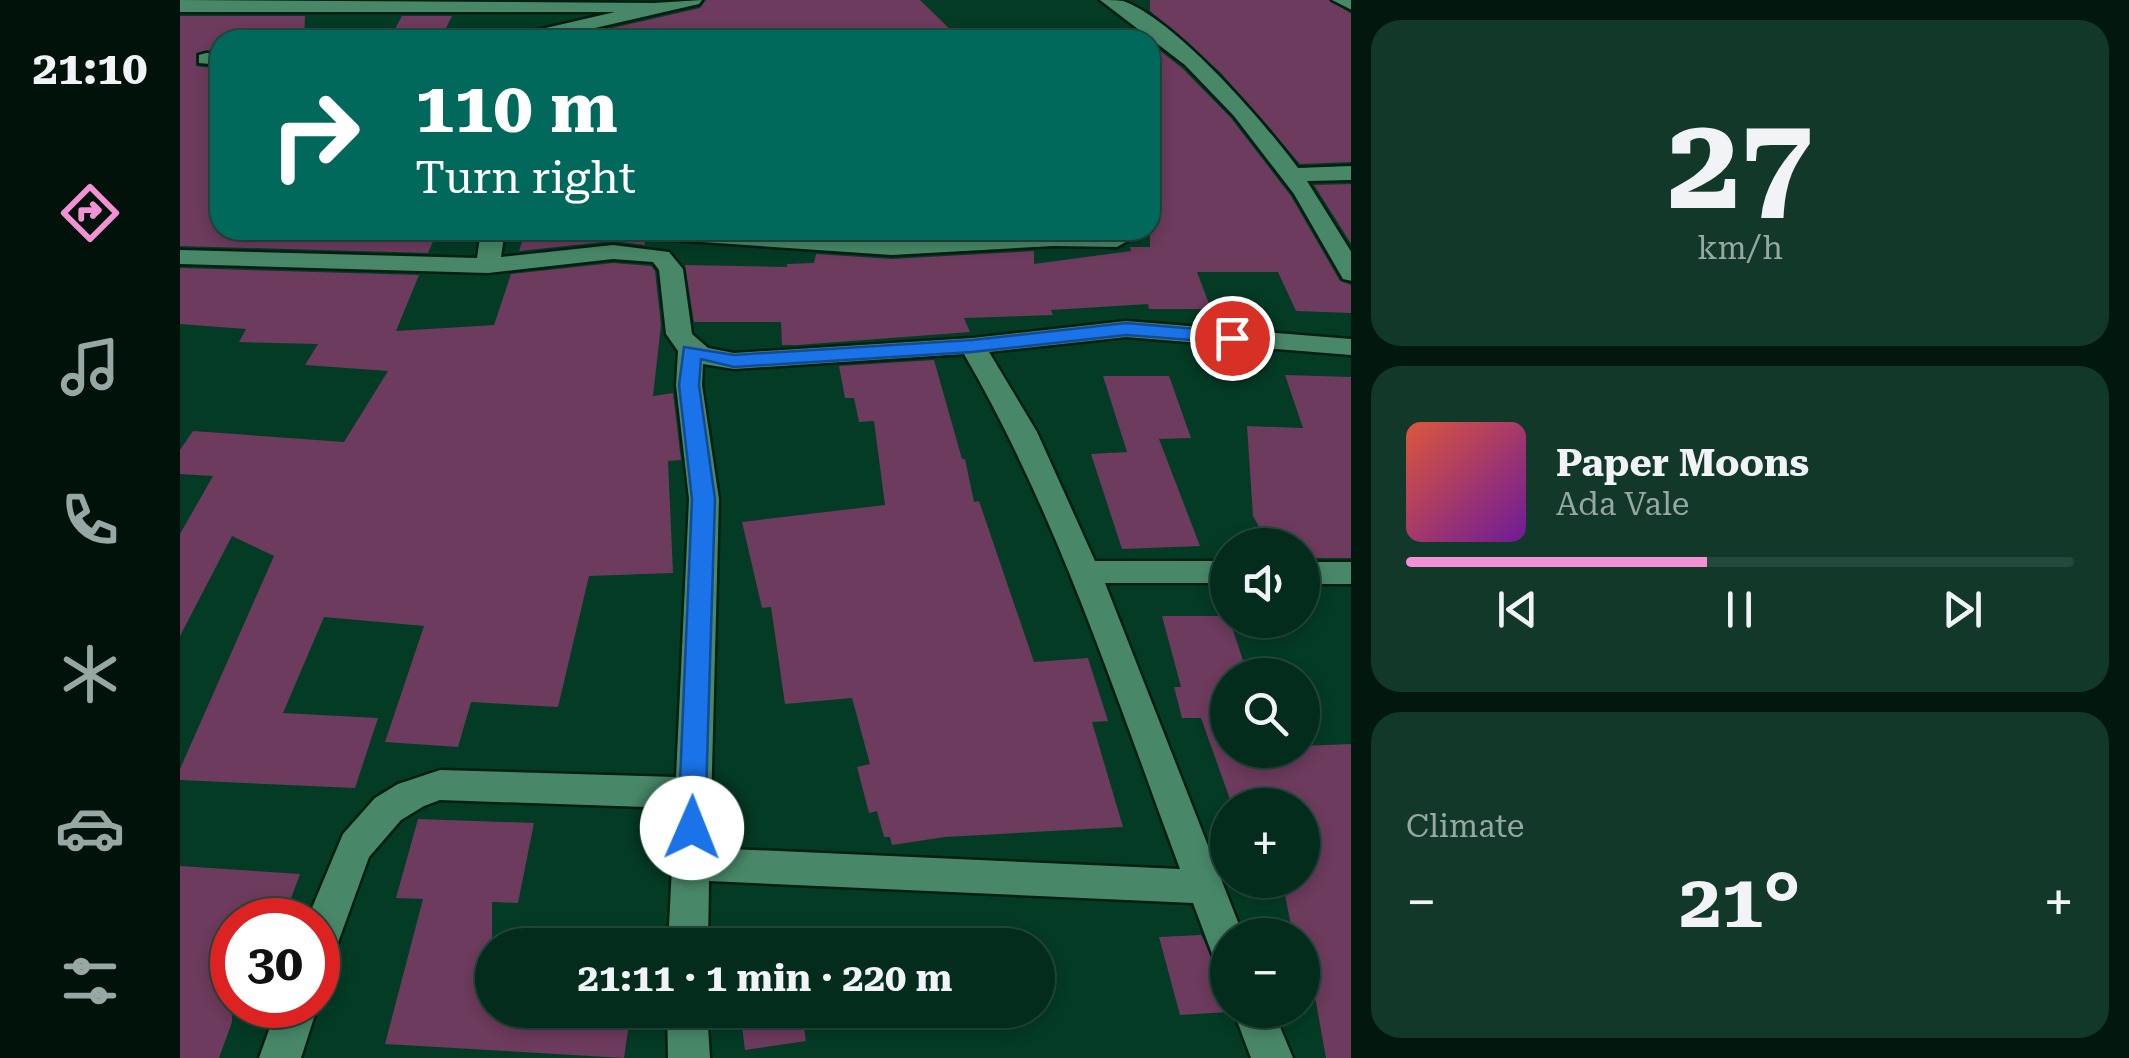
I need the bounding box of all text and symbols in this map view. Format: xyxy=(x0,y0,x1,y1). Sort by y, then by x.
text: 21:10 xyxy=(33,42,147,95)
text: 110 m xyxy=(415,67,618,149)
icon: right xyxy=(250,70,380,200)
text: 27 xyxy=(1667,87,1813,240)
text: Turn right xyxy=(415,151,636,204)
icon: directions xyxy=(55,178,125,248)
text: km/h xyxy=(1697,229,1783,267)
pin xyxy=(1190,296,1275,381)
icon: arrive xyxy=(1205,311,1260,366)
icon: music xyxy=(55,332,125,402)
text: Paper Moons xyxy=(1556,441,1809,485)
icon: phone xyxy=(55,485,125,555)
text: Ada Vale xyxy=(1556,485,1689,523)
map controls xyxy=(1210,528,1320,1028)
button: sound xyxy=(1210,528,1320,638)
icon: previous xyxy=(1490,582,1545,637)
icon: pause xyxy=(1712,582,1767,637)
icon: next xyxy=(1935,582,1990,637)
icon: climate xyxy=(55,639,125,709)
button: search xyxy=(1210,658,1320,768)
position arrow xyxy=(640,776,744,880)
button: + xyxy=(1210,788,1320,898)
icon: car xyxy=(55,793,125,863)
text: Climate xyxy=(1406,807,1524,845)
text: 21° xyxy=(1679,857,1801,945)
text: − xyxy=(1406,870,1437,934)
text: + xyxy=(2043,870,2074,934)
speed limit sign: 30 xyxy=(210,898,340,1028)
button: − xyxy=(1210,918,1320,1028)
icon: filters xyxy=(55,946,125,1016)
text: 21:11 · 1 min · 220 m xyxy=(578,956,952,1000)

